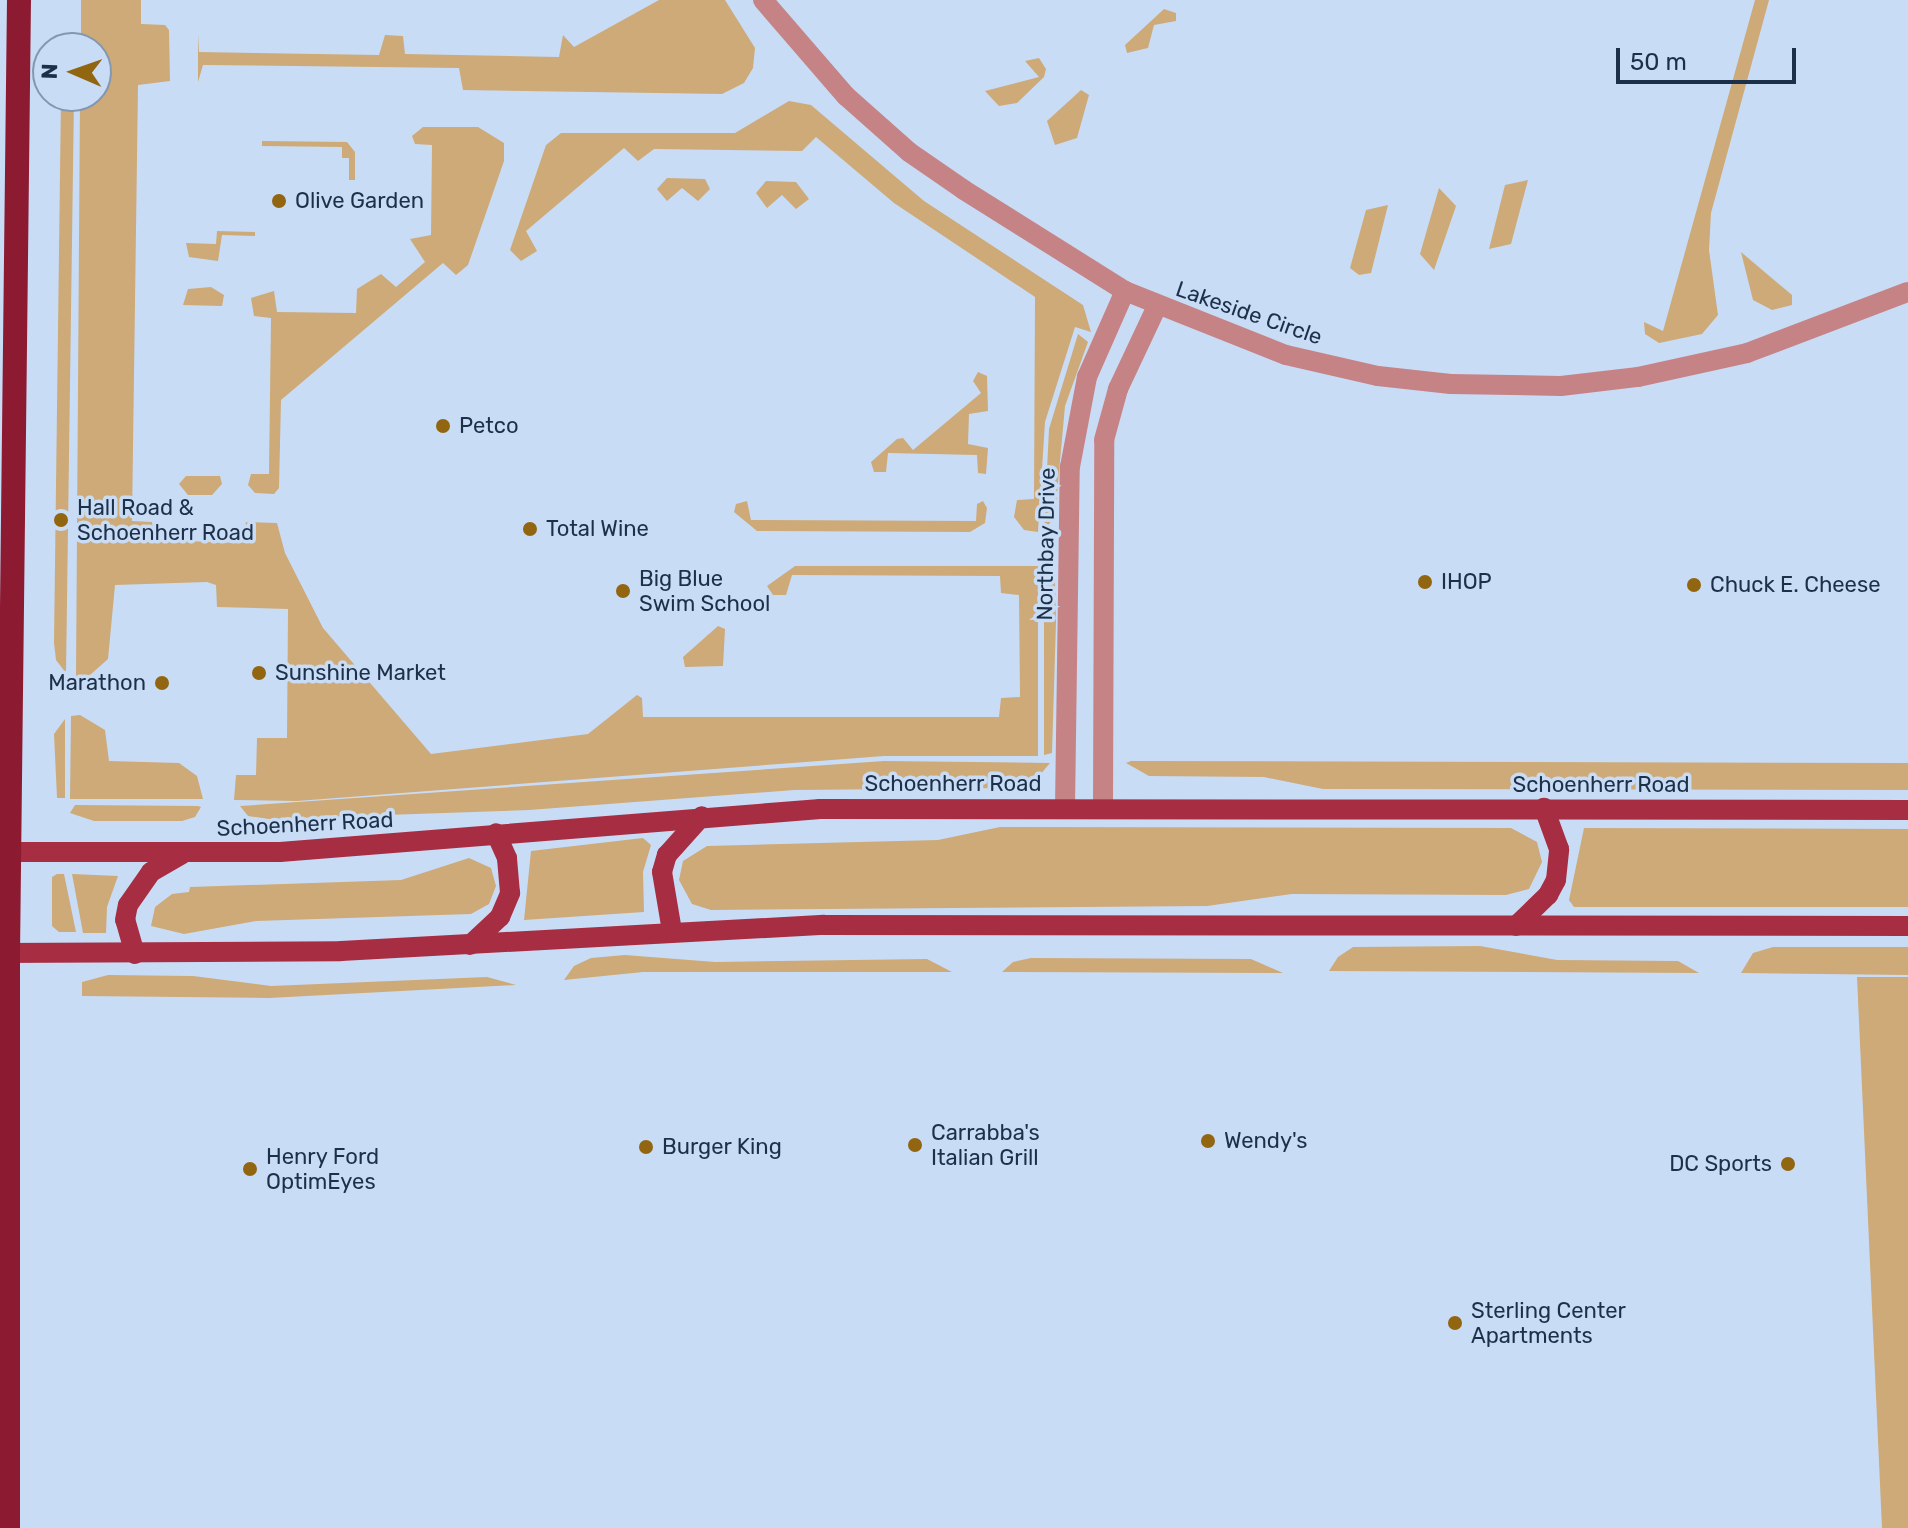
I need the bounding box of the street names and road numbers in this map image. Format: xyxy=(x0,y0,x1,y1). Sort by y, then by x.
street label: Lakeside Circle xyxy=(1172,276,1326,350)
street label: Northbay Drive xyxy=(1031,467,1061,621)
street label: Schoenherr Road xyxy=(864,771,1042,797)
street label: Schoenherr Road xyxy=(1512,772,1690,798)
street label: Schoenherr Road xyxy=(216,806,394,842)

